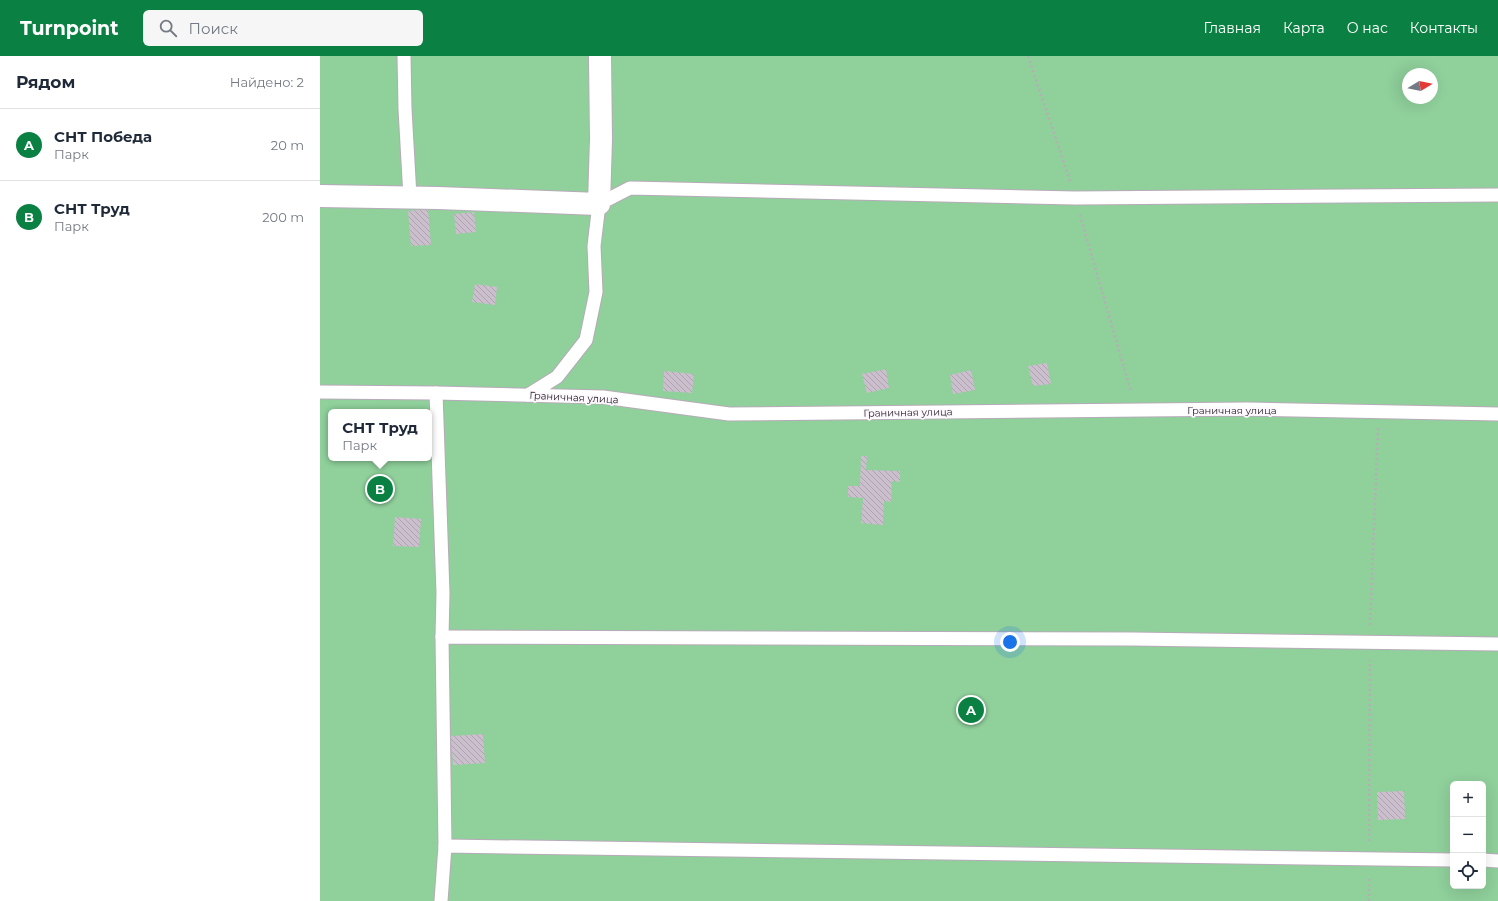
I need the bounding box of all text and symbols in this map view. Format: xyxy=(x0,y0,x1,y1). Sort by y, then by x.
search box xyxy=(143,10,423,46)
text: Turnpoint xyxy=(20,17,119,40)
icon: search xyxy=(157,17,179,39)
text: Поиск xyxy=(189,19,238,38)
text: Главная xyxy=(1203,19,1261,37)
text: Карта xyxy=(1283,19,1325,37)
text: О нас xyxy=(1347,19,1388,37)
text: Контакты xyxy=(1410,19,1478,37)
north arrow xyxy=(1402,68,1438,104)
text: Рядом xyxy=(16,72,75,92)
text: Найдено: 2 xyxy=(230,74,304,90)
text: СНТ Победа xyxy=(54,127,152,146)
text: A xyxy=(24,137,34,153)
text: 20 m xyxy=(271,137,304,153)
text: Парк xyxy=(54,146,89,162)
text: СНТ Труд xyxy=(54,199,130,218)
text: B xyxy=(24,209,34,225)
text: 200 m xyxy=(262,209,304,225)
text: Парк xyxy=(54,218,89,234)
street label: Граничная улица xyxy=(529,389,619,406)
street label: Граничная улица xyxy=(1187,404,1277,417)
street label: Граничная улица xyxy=(863,405,953,420)
popup xyxy=(328,409,432,461)
text: СНТ Труд xyxy=(342,418,418,437)
text: Парк xyxy=(342,437,377,453)
pin: B xyxy=(367,474,393,504)
your location xyxy=(1000,632,1020,652)
pin: A xyxy=(958,695,984,725)
map controls xyxy=(1450,781,1486,889)
button: + xyxy=(1450,781,1486,817)
button: − xyxy=(1450,817,1486,853)
button: locate xyxy=(1450,853,1486,889)

